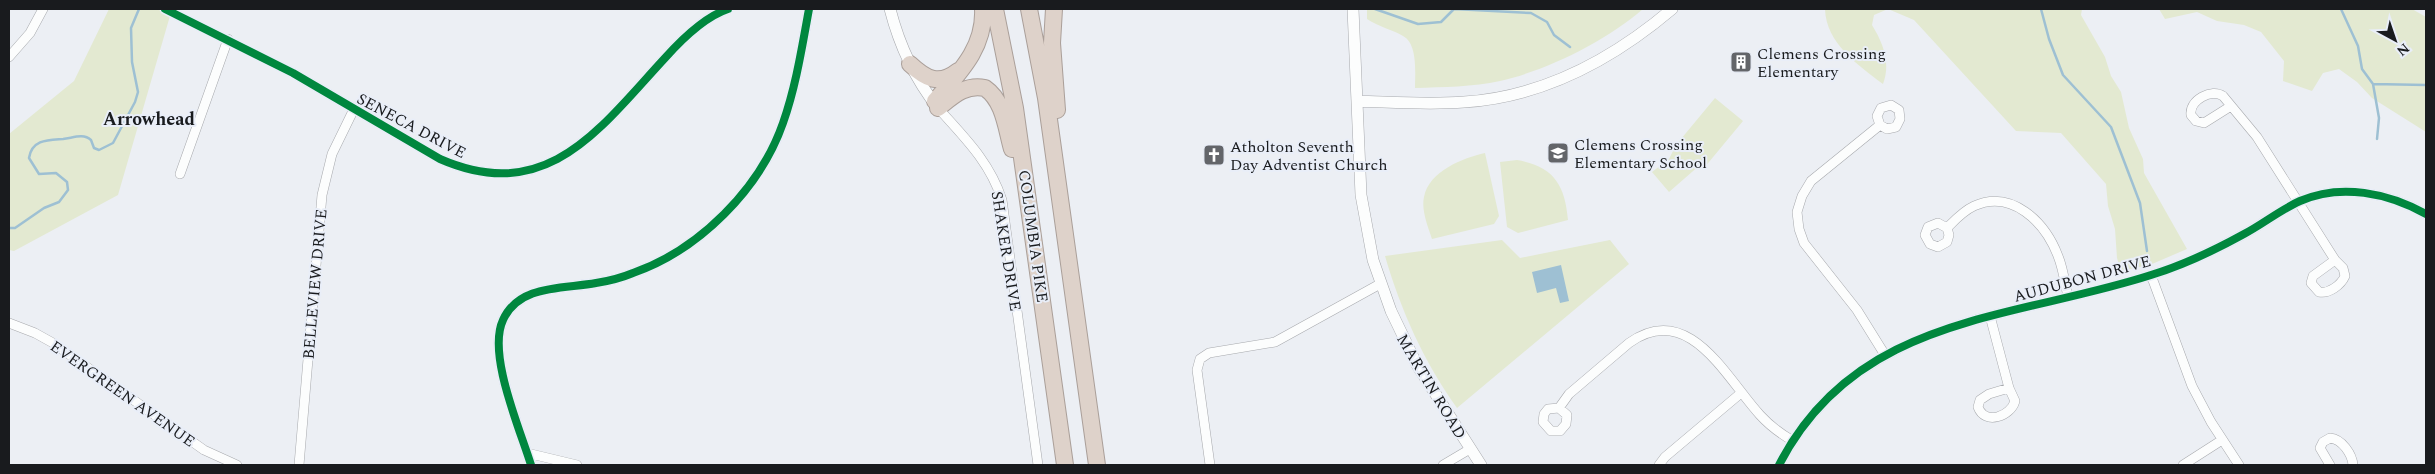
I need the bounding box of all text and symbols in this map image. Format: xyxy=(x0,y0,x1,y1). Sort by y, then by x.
north arrow xyxy=(2370,15,2420,65)
text: N xyxy=(2392,38,2414,61)
place label: Clemens Crossing Elementary xyxy=(1757,42,1886,84)
building icon: Clemens Crossing Elementary xyxy=(1729,50,1753,74)
street label: SENECA DRIVE xyxy=(353,87,470,165)
district label: Arrowhead xyxy=(103,106,196,133)
place label: Clemens Crossing Elementary School xyxy=(1574,133,1707,175)
place label: Atholton Seventh Day Adventist Church xyxy=(1230,135,1388,177)
school or university icon: Clemens Crossing Elementary School xyxy=(1546,141,1570,165)
church icon: Atholton Seventh Day Adventist Church xyxy=(1202,143,1226,167)
street label: COLUMBIA PIKE xyxy=(1012,168,1054,304)
street label: SHAKER DRIVE xyxy=(985,189,1027,313)
street label: BELLEVIEW DRIVE xyxy=(296,208,334,360)
street label: AUDUBON DRIVE xyxy=(2011,249,2154,309)
street label: MARTIN ROAD xyxy=(1390,329,1472,444)
street label: EVERGREEN AVENUE xyxy=(45,335,200,453)

